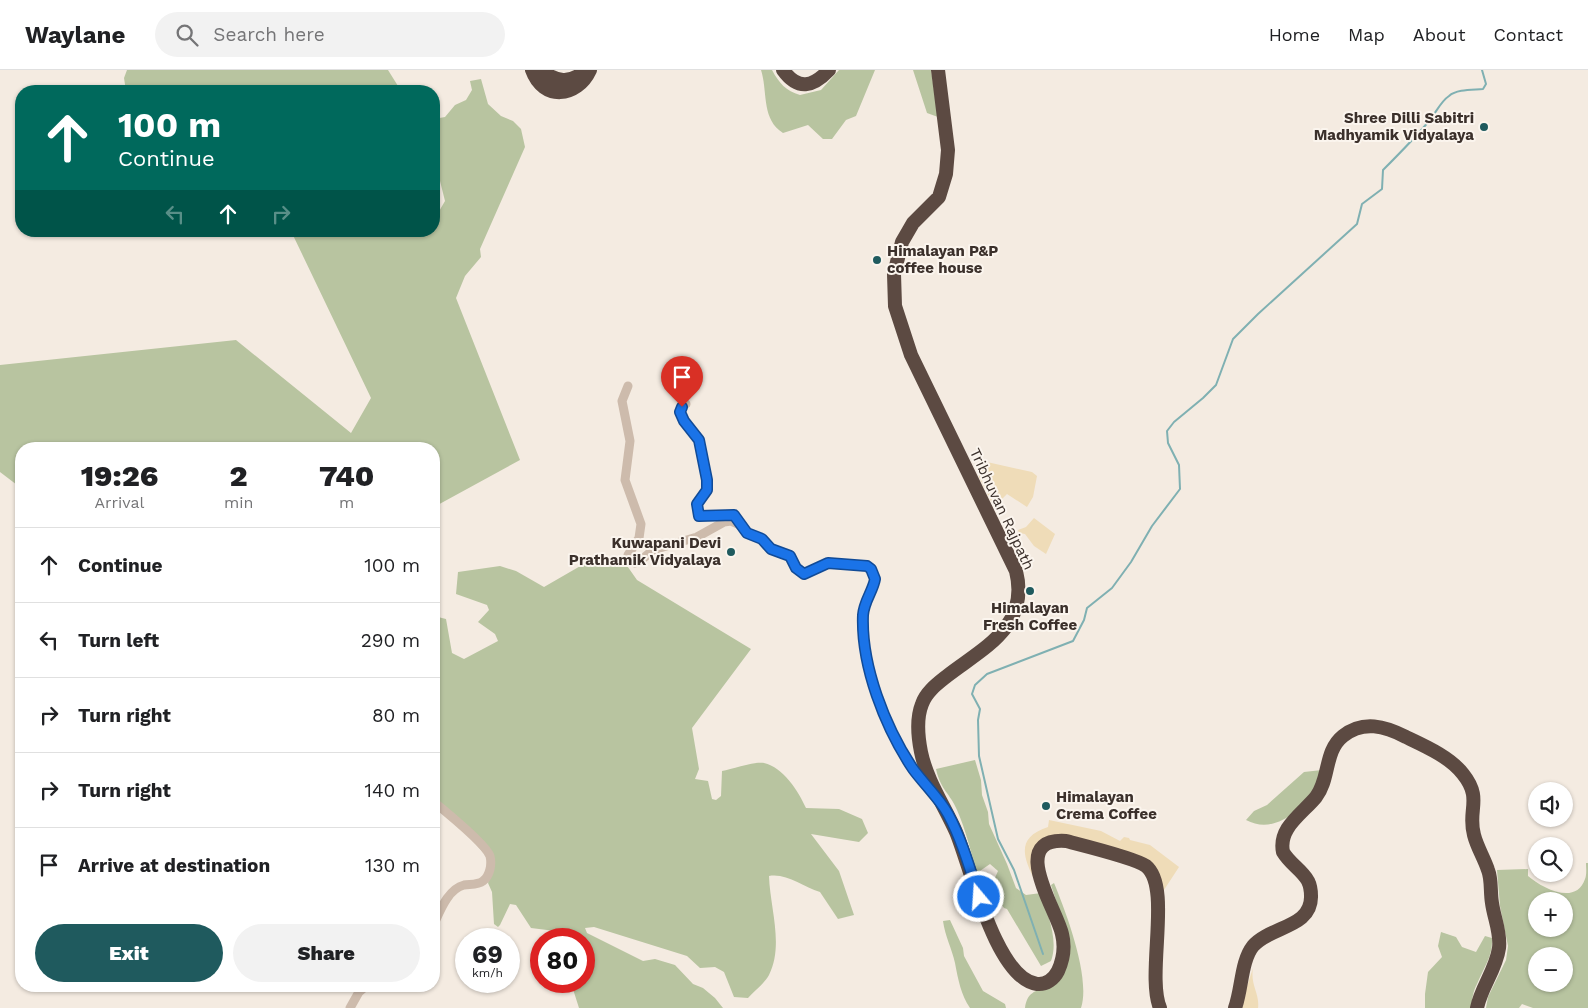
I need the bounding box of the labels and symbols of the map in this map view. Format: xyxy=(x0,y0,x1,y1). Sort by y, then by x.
place label: Shree Dilli Sabitri Madhyamik Vidyalaya xyxy=(1314,109,1474,144)
marker: Shree Dilli Sabitri Madhyamik Vidyalaya xyxy=(1478,121,1490,133)
place label: Himalayan P&P coffee house xyxy=(887,242,998,277)
marker: Himalayan P&P coffee house xyxy=(871,254,883,266)
pin xyxy=(661,356,703,407)
street label: Tribhuvan Rajpath xyxy=(966,445,1038,573)
place label: Kuwapani Devi Prathamik Vidyalaya xyxy=(569,534,721,569)
marker: Kuwapani Devi Prathamik Vidyalaya xyxy=(725,546,737,558)
marker: Himalayan Fresh Coffee xyxy=(1024,585,1036,597)
place label: Himalayan Fresh Coffee xyxy=(983,599,1077,634)
place label: Himalayan Crema Coffee xyxy=(1056,788,1157,823)
marker: Himalayan Crema Coffee xyxy=(1040,800,1052,812)
position arrow xyxy=(952,870,1004,922)
speed limit sign: 80 xyxy=(530,928,595,993)

